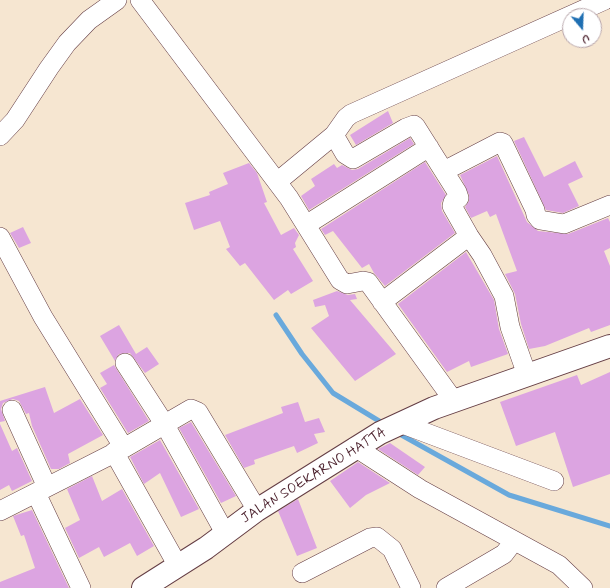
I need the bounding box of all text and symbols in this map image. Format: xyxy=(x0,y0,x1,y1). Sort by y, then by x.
north arrow xyxy=(562,8,602,48)
text: U xyxy=(580,31,591,46)
street label: JALAN SOEKARNO HATTA xyxy=(238,424,390,528)

